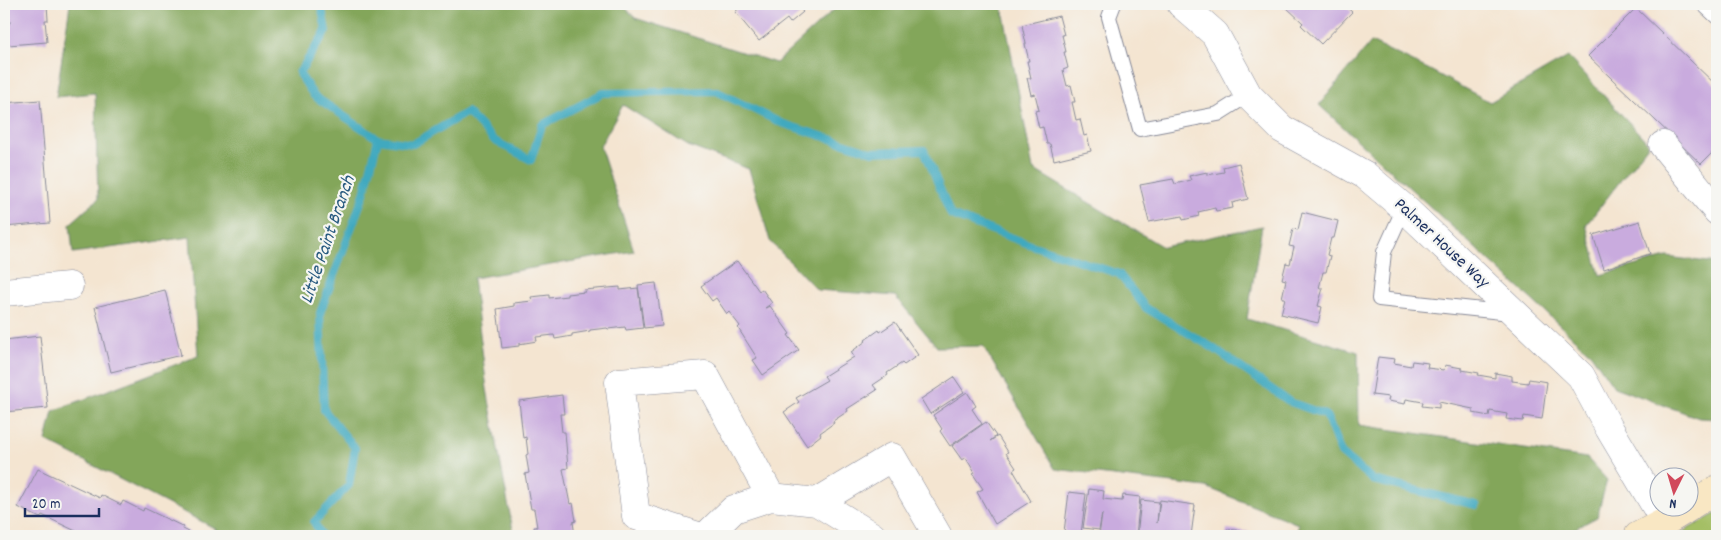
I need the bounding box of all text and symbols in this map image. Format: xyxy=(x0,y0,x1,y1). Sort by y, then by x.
water label: Little Paint Branch xyxy=(294,171,364,308)
street label: Palmer House Way xyxy=(1388,193,1495,295)
north arrow xyxy=(1648,468,1698,518)
scale bar xyxy=(25,485,99,517)
text: N xyxy=(1669,493,1677,513)
text: 20 m xyxy=(32,494,60,516)

